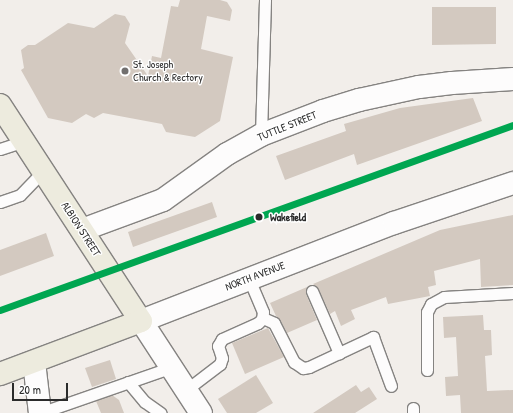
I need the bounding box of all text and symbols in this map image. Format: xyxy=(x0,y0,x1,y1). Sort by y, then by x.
place label: St. Joseph Church & Rectory xyxy=(133,58,203,84)
marker: St. Joseph Church & Rectory xyxy=(120,66,130,76)
street label: TUTTLE STREET xyxy=(255,108,319,144)
street label: ALBION STREET xyxy=(59,199,103,259)
marker: Wakefield xyxy=(252,210,266,224)
place label: Wakefield xyxy=(270,210,306,224)
street label: NORTH AVENUE xyxy=(223,259,287,293)
scale bar xyxy=(14,375,70,401)
text: 20 m xyxy=(19,381,41,398)

